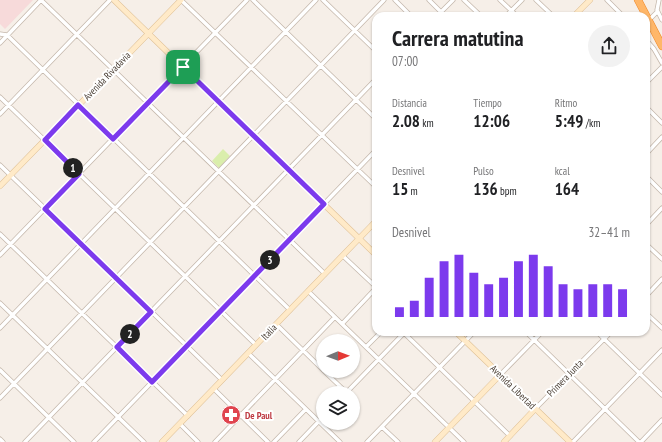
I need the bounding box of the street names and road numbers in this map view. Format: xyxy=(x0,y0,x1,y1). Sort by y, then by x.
street label: Avenida Rivadavia xyxy=(81,49,133,103)
street label: Italia xyxy=(258,321,280,343)
street label: Primera Junta xyxy=(544,357,586,399)
street label: Avenida Libertad xyxy=(488,362,538,412)

